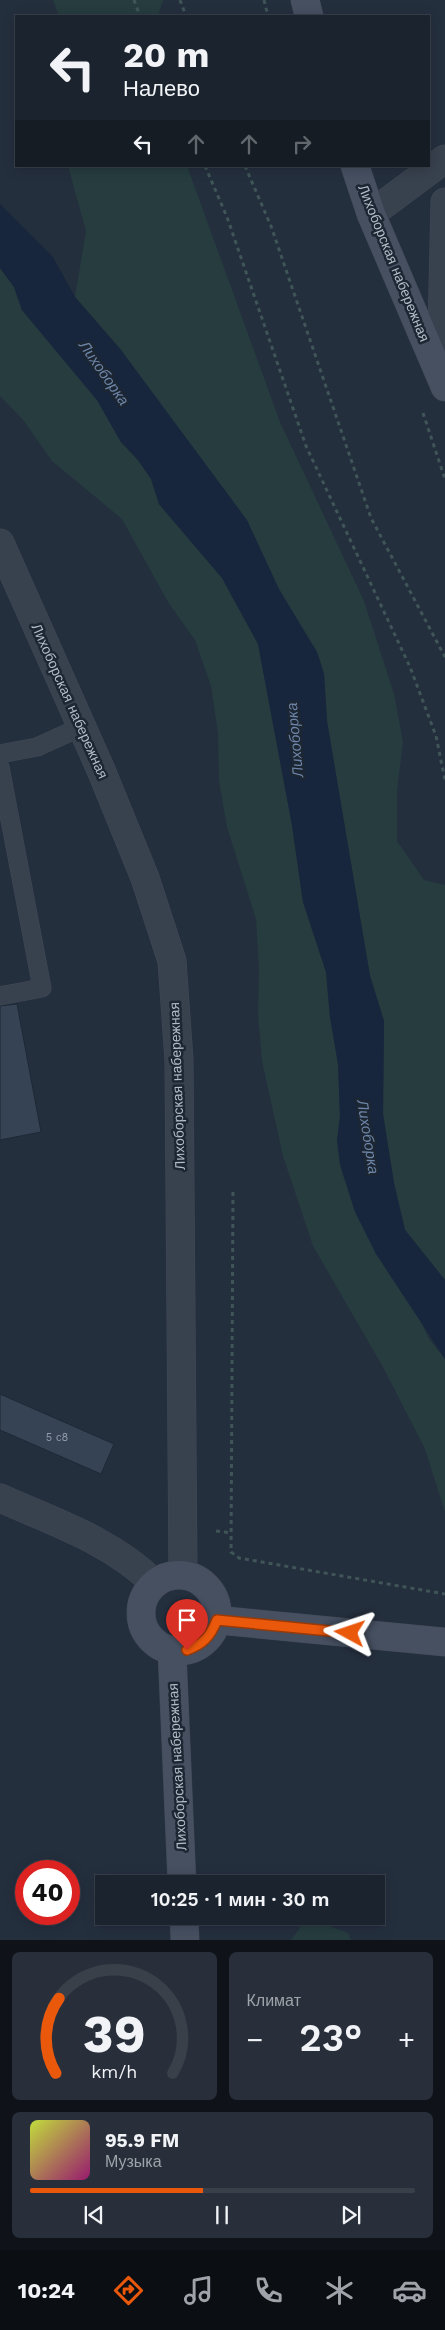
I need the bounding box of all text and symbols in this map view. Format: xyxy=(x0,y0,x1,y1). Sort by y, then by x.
text: 20 m xyxy=(123,34,209,76)
icon: left xyxy=(40,35,105,100)
text: Налево xyxy=(123,76,200,101)
icon: left xyxy=(129,130,157,158)
icon: ahead xyxy=(182,130,210,158)
icon: ahead xyxy=(235,130,263,158)
icon: right xyxy=(288,130,316,158)
street label: Лихоборская набережная xyxy=(355,182,433,344)
water label: Лихоборка xyxy=(75,336,133,409)
street label: Лихоборская набережная xyxy=(29,621,111,781)
water label: Лихоборка xyxy=(283,702,307,779)
street label: Лихоборская набережная xyxy=(166,1002,188,1170)
water label: Лихоборка xyxy=(353,1098,383,1175)
house number: 5 с8 xyxy=(46,1431,68,1444)
pin xyxy=(166,1599,208,1650)
icon: arrive xyxy=(173,1606,201,1634)
position arrow xyxy=(323,1606,375,1658)
street label: Лихоборская набережная xyxy=(165,1683,189,1851)
speed limit sign: 40 xyxy=(15,1860,80,1925)
text: 10:25 · 1 мин · 30 m xyxy=(151,1888,329,1911)
text: Климат xyxy=(247,1991,301,2010)
text: 39 xyxy=(83,2004,146,2065)
text: 23° xyxy=(299,2016,362,2060)
text: − xyxy=(247,2023,263,2056)
text: + xyxy=(398,2023,415,2056)
text: km/h xyxy=(91,2061,137,2082)
text: 95.9 FM xyxy=(105,2129,179,2152)
text: Музыка xyxy=(105,2152,162,2171)
icon: previous xyxy=(80,2201,108,2229)
icon: pause xyxy=(208,2201,236,2229)
icon: next xyxy=(337,2201,365,2229)
icon: directions xyxy=(111,2273,146,2308)
icon: music xyxy=(181,2273,216,2308)
icon: phone xyxy=(251,2273,286,2308)
icon: climate xyxy=(322,2273,357,2308)
icon: car xyxy=(392,2273,427,2308)
text: 10:24 xyxy=(18,2278,75,2303)

